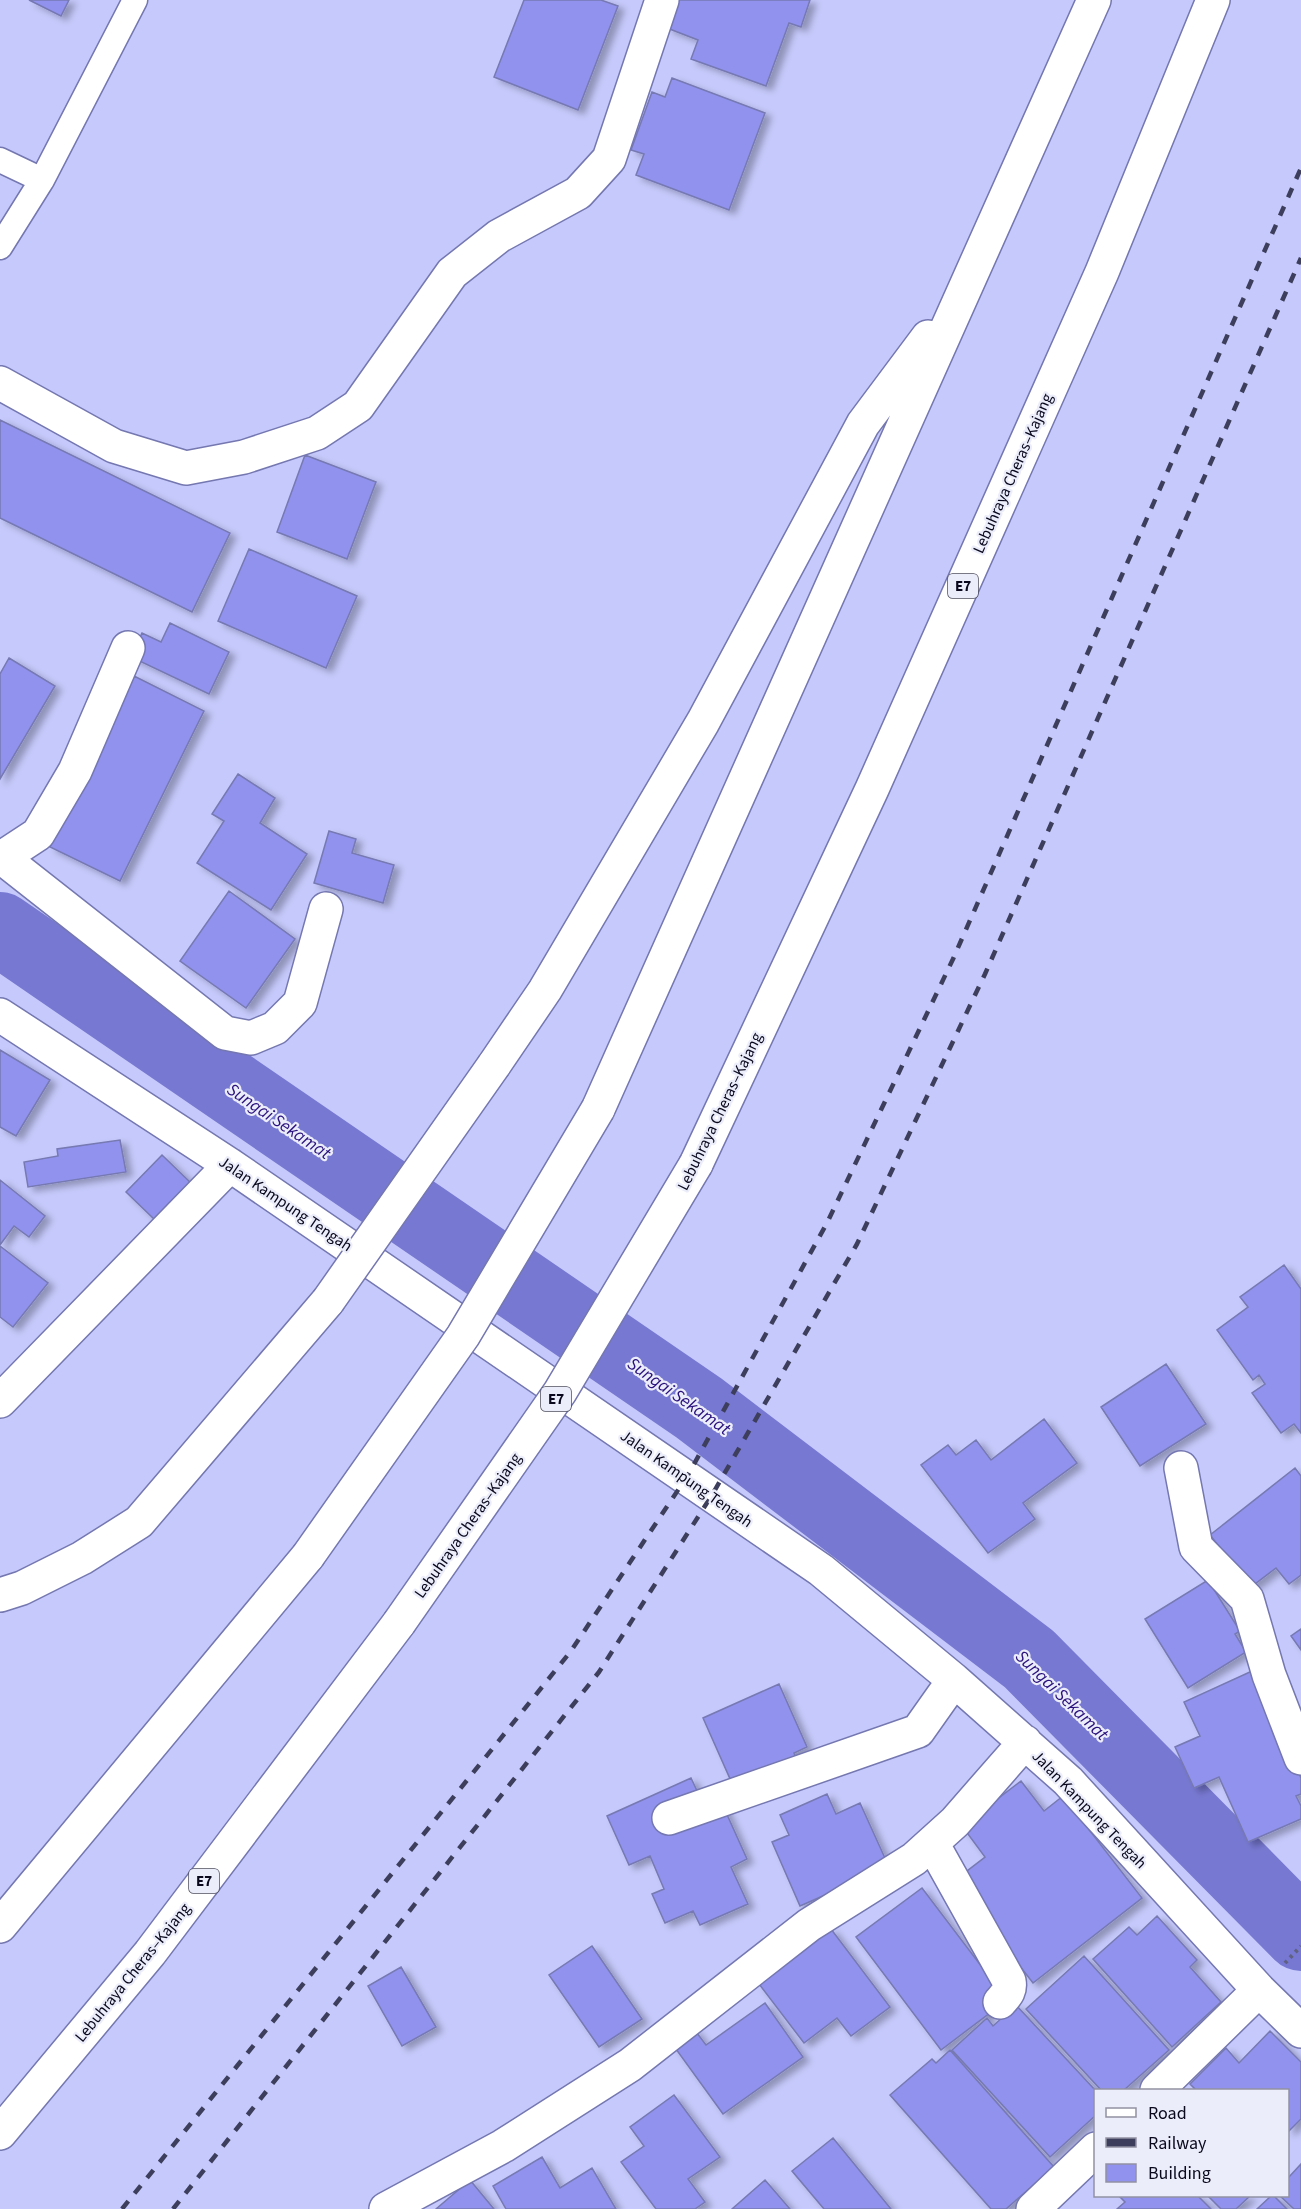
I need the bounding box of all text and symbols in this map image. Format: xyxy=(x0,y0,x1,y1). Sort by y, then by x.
street label: Lebuhraya Cheras–Kajang xyxy=(968,390,1058,557)
road number: E7 xyxy=(948,574,978,598)
street label: Lebuhraya Cheras–Kajang xyxy=(672,1029,768,1194)
water label: Sungai Sekamat xyxy=(222,1077,337,1166)
street label: Jalan Kampung Tengah xyxy=(214,1151,357,1257)
water label: Sungai Sekamat xyxy=(622,1352,736,1442)
road number: E7 xyxy=(541,1387,571,1411)
street label: Jalan Kampung Tengah xyxy=(616,1425,757,1533)
street label: Lebuhraya Cheras–Kajang xyxy=(409,1448,526,1603)
water label: Sungai Sekamat xyxy=(1010,1645,1115,1747)
street label: Jalan Kampung Tengah xyxy=(1027,1746,1152,1874)
road number: E7 xyxy=(189,1869,219,1893)
street label: Lebuhraya Cheras–Kajang xyxy=(70,1898,196,2047)
legend xyxy=(1094,2089,1289,2197)
text: Road xyxy=(1148,2101,1187,2126)
text: Railway xyxy=(1148,2131,1207,2156)
text: Building xyxy=(1148,2161,1211,2186)

